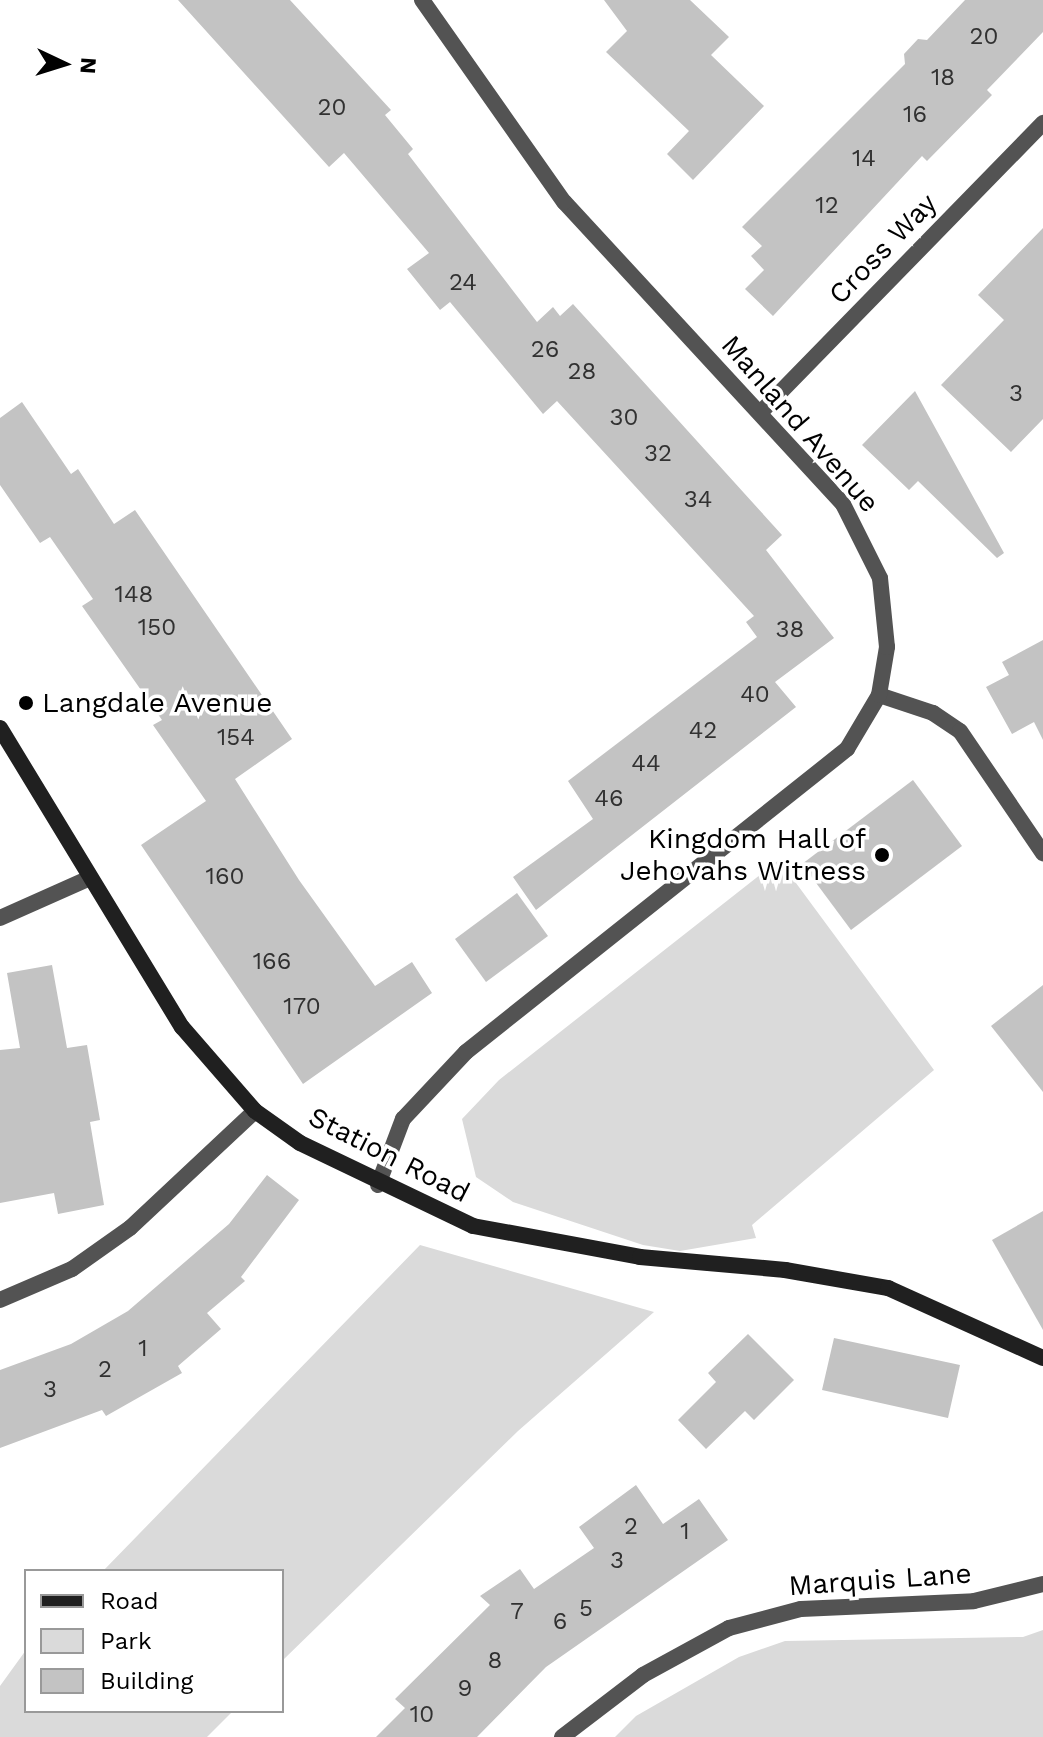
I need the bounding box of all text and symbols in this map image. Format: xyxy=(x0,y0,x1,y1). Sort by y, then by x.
house number: 20 xyxy=(970,23,998,51)
north arrow xyxy=(24,24,104,104)
text: N xyxy=(75,57,101,75)
house number: 18 xyxy=(931,64,955,92)
house number: 20 xyxy=(318,94,346,122)
house number: 16 xyxy=(903,101,927,129)
house number: 14 xyxy=(852,145,876,173)
street label: Cross Way xyxy=(822,187,944,311)
house number: 12 xyxy=(815,192,839,220)
house number: 24 xyxy=(449,269,477,297)
street label: Manland Avenue xyxy=(714,328,886,520)
house number: 26 xyxy=(531,336,559,364)
house number: 28 xyxy=(568,358,596,386)
house number: 3 xyxy=(1009,380,1023,408)
house number: 30 xyxy=(610,404,638,432)
house number: 32 xyxy=(644,440,672,468)
house number: 34 xyxy=(684,486,712,514)
house number: 148 xyxy=(115,581,153,609)
house number: 150 xyxy=(138,614,176,642)
house number: 38 xyxy=(776,616,804,644)
house number: 40 xyxy=(740,681,770,709)
place label: Langdale Avenue xyxy=(42,686,274,720)
marker: Langdale Avenue xyxy=(17,694,35,712)
house number: 42 xyxy=(689,717,717,745)
house number: 154 xyxy=(217,724,255,752)
house number: 44 xyxy=(631,750,661,778)
house number: 46 xyxy=(594,785,624,813)
place label: Kingdom Hall of Jehovahs Witness xyxy=(619,822,866,888)
marker: Kingdom Hall of Jehovahs Witness xyxy=(873,846,891,864)
house number: 160 xyxy=(206,863,244,891)
house number: 166 xyxy=(253,948,291,976)
house number: 170 xyxy=(283,993,321,1021)
street label: Station Road xyxy=(303,1100,475,1210)
house number: 1 xyxy=(138,1335,148,1363)
house number: 2 xyxy=(98,1356,112,1384)
house number: 3 xyxy=(43,1376,57,1404)
house number: 2 xyxy=(624,1513,638,1541)
house number: 1 xyxy=(680,1518,690,1546)
house number: 3 xyxy=(610,1547,624,1575)
street label: Marquis Lane xyxy=(787,1557,973,1603)
legend xyxy=(24,1569,284,1713)
text: Road xyxy=(100,1587,159,1615)
house number: 5 xyxy=(579,1595,593,1623)
house number: 7 xyxy=(510,1598,524,1626)
house number: 6 xyxy=(553,1608,567,1636)
text: Park xyxy=(100,1627,152,1655)
house number: 8 xyxy=(488,1647,502,1675)
text: Building xyxy=(100,1667,193,1695)
house number: 9 xyxy=(458,1675,472,1703)
house number: 10 xyxy=(410,1701,434,1729)

